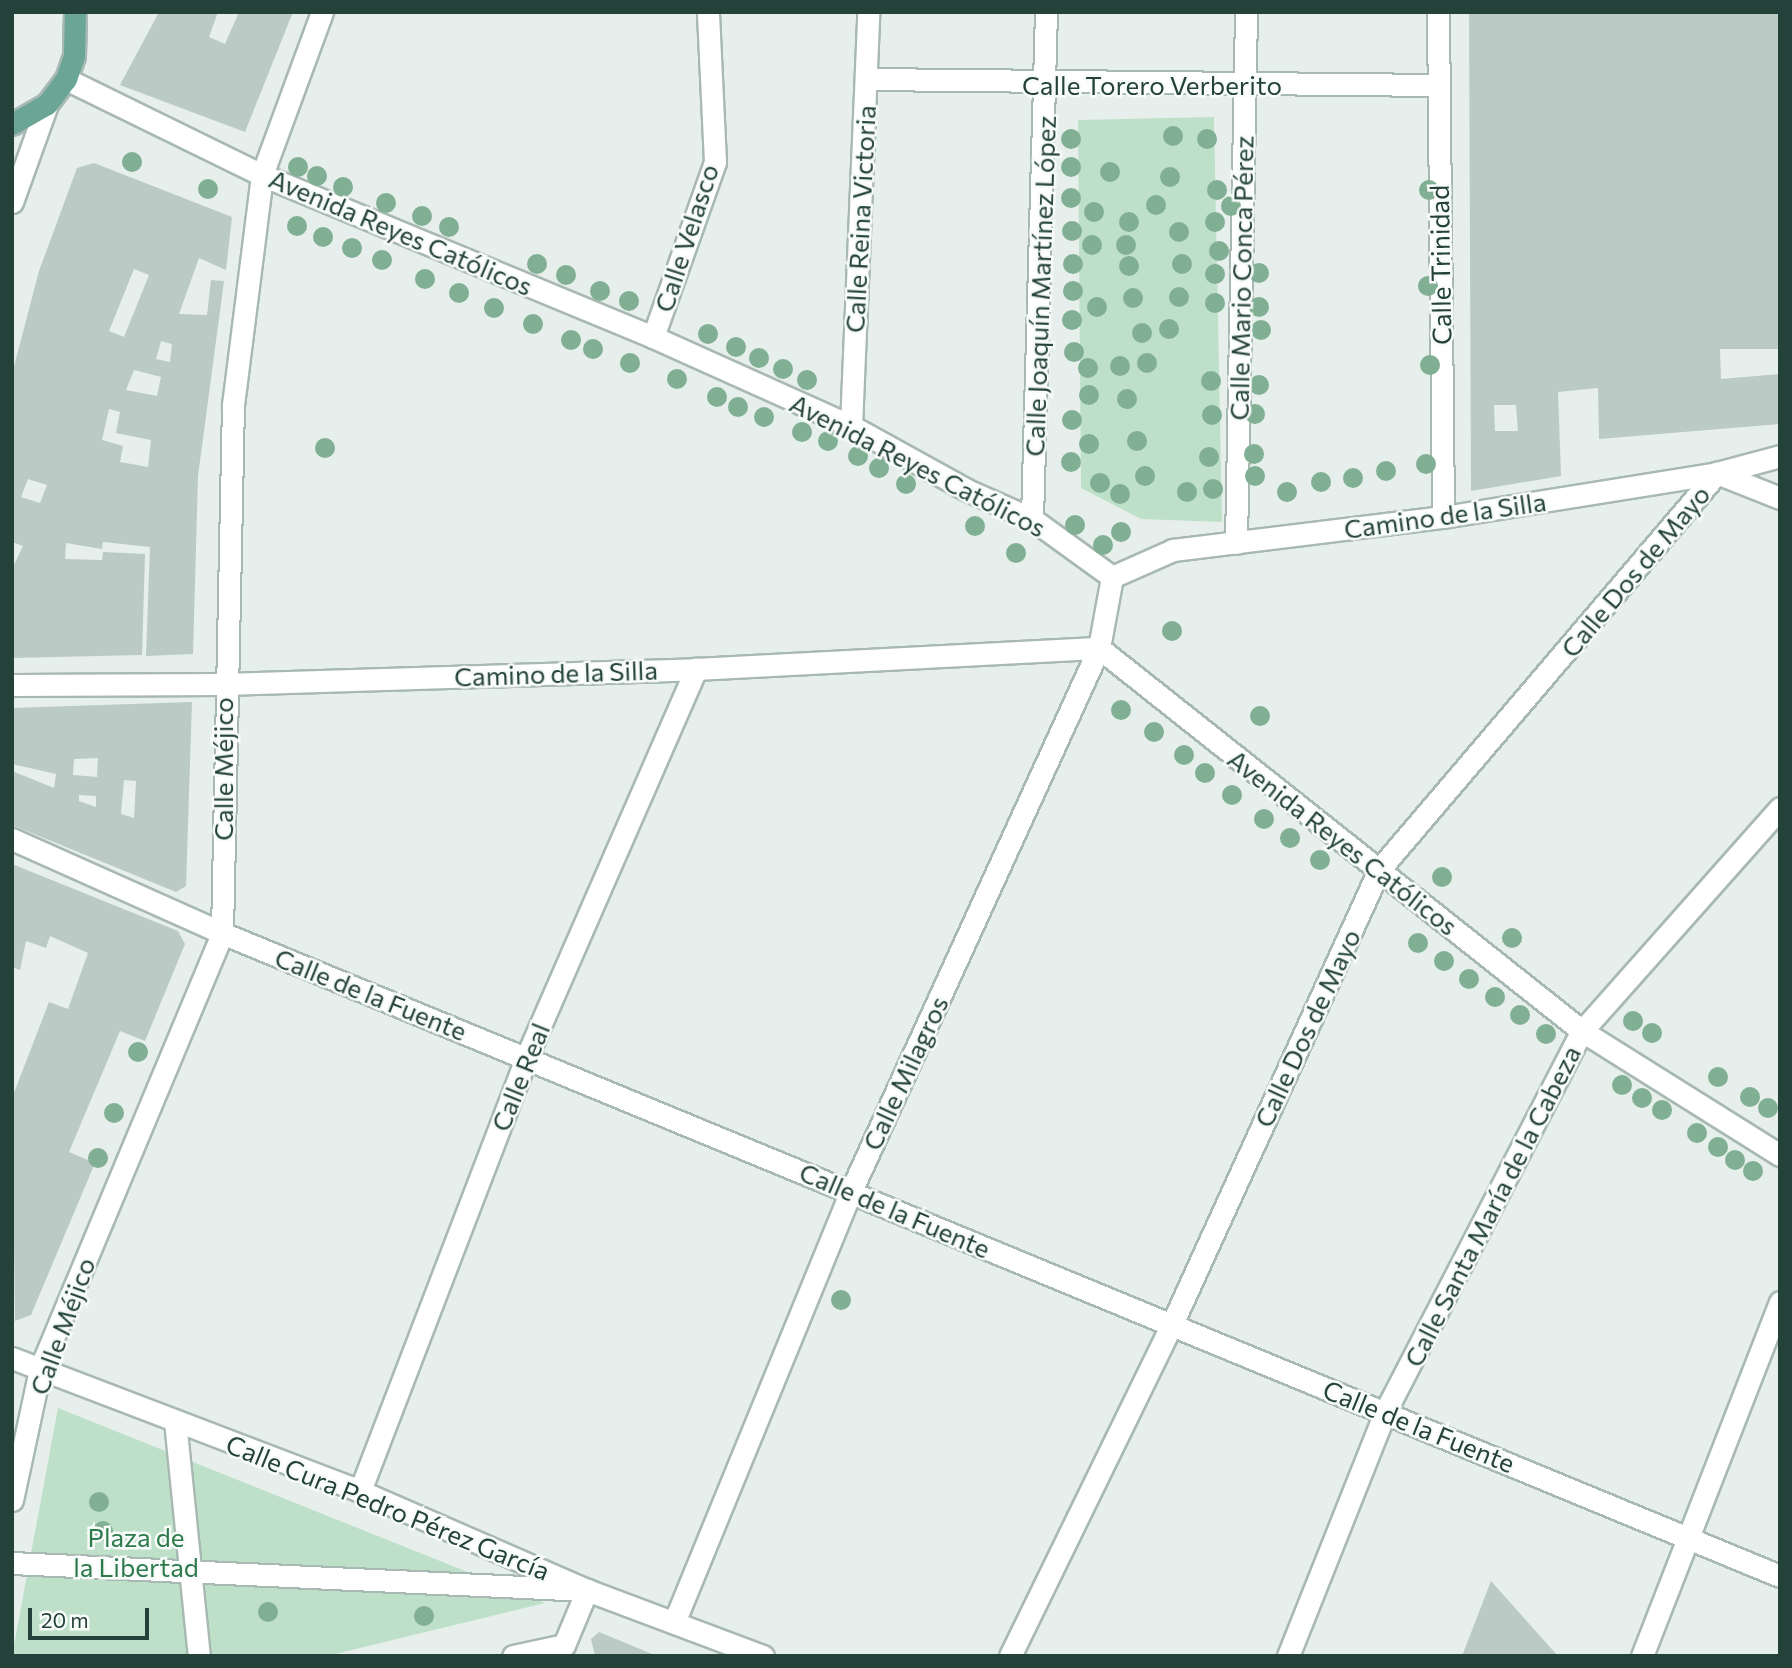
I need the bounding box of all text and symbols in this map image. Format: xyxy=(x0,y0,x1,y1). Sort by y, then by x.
street label: Calle Torero Verberito xyxy=(1022,69,1282,101)
street label: Calle Reina Victoria xyxy=(838,104,882,334)
street label: Calle Joaquín Martínez López xyxy=(1018,115,1062,457)
street label: Calle Mario Conca Pérez xyxy=(1223,135,1259,421)
street label: Calle Velasco xyxy=(647,160,725,316)
street label: Avenida Reyes Católicos xyxy=(265,162,537,302)
street label: Calle Trinidad xyxy=(1423,185,1457,345)
street label: Avenida Reyes Católicos xyxy=(785,387,1051,543)
street label: Calle Dos de Mayo xyxy=(1554,479,1716,663)
street label: Camino de la Silla xyxy=(1342,485,1548,545)
street label: Camino de la Silla xyxy=(454,654,658,692)
street label: Calle Méjico xyxy=(207,697,239,841)
street label: Avenida Reyes Católicos xyxy=(1222,743,1464,941)
street label: Calle Dos de Mayo xyxy=(1247,924,1367,1132)
street label: Calle de la Fuente xyxy=(271,941,471,1047)
street label: Calle Milagros xyxy=(856,991,954,1155)
street label: Calle Real xyxy=(484,1018,556,1136)
street label: Calle Santa María de la Cabeza xyxy=(1397,1040,1587,1372)
street label: Calle de la Fuente xyxy=(795,1156,995,1264)
street label: Calle Méjico xyxy=(23,1253,101,1399)
street label: Calle de la Fuente xyxy=(1319,1373,1519,1479)
street label: Calle Cura Pedro Pérez García xyxy=(222,1428,554,1586)
park label: Plaza de la Libertad xyxy=(73,1521,199,1582)
scale bar xyxy=(32,1594,152,1638)
text: 20 m xyxy=(41,1607,89,1632)

